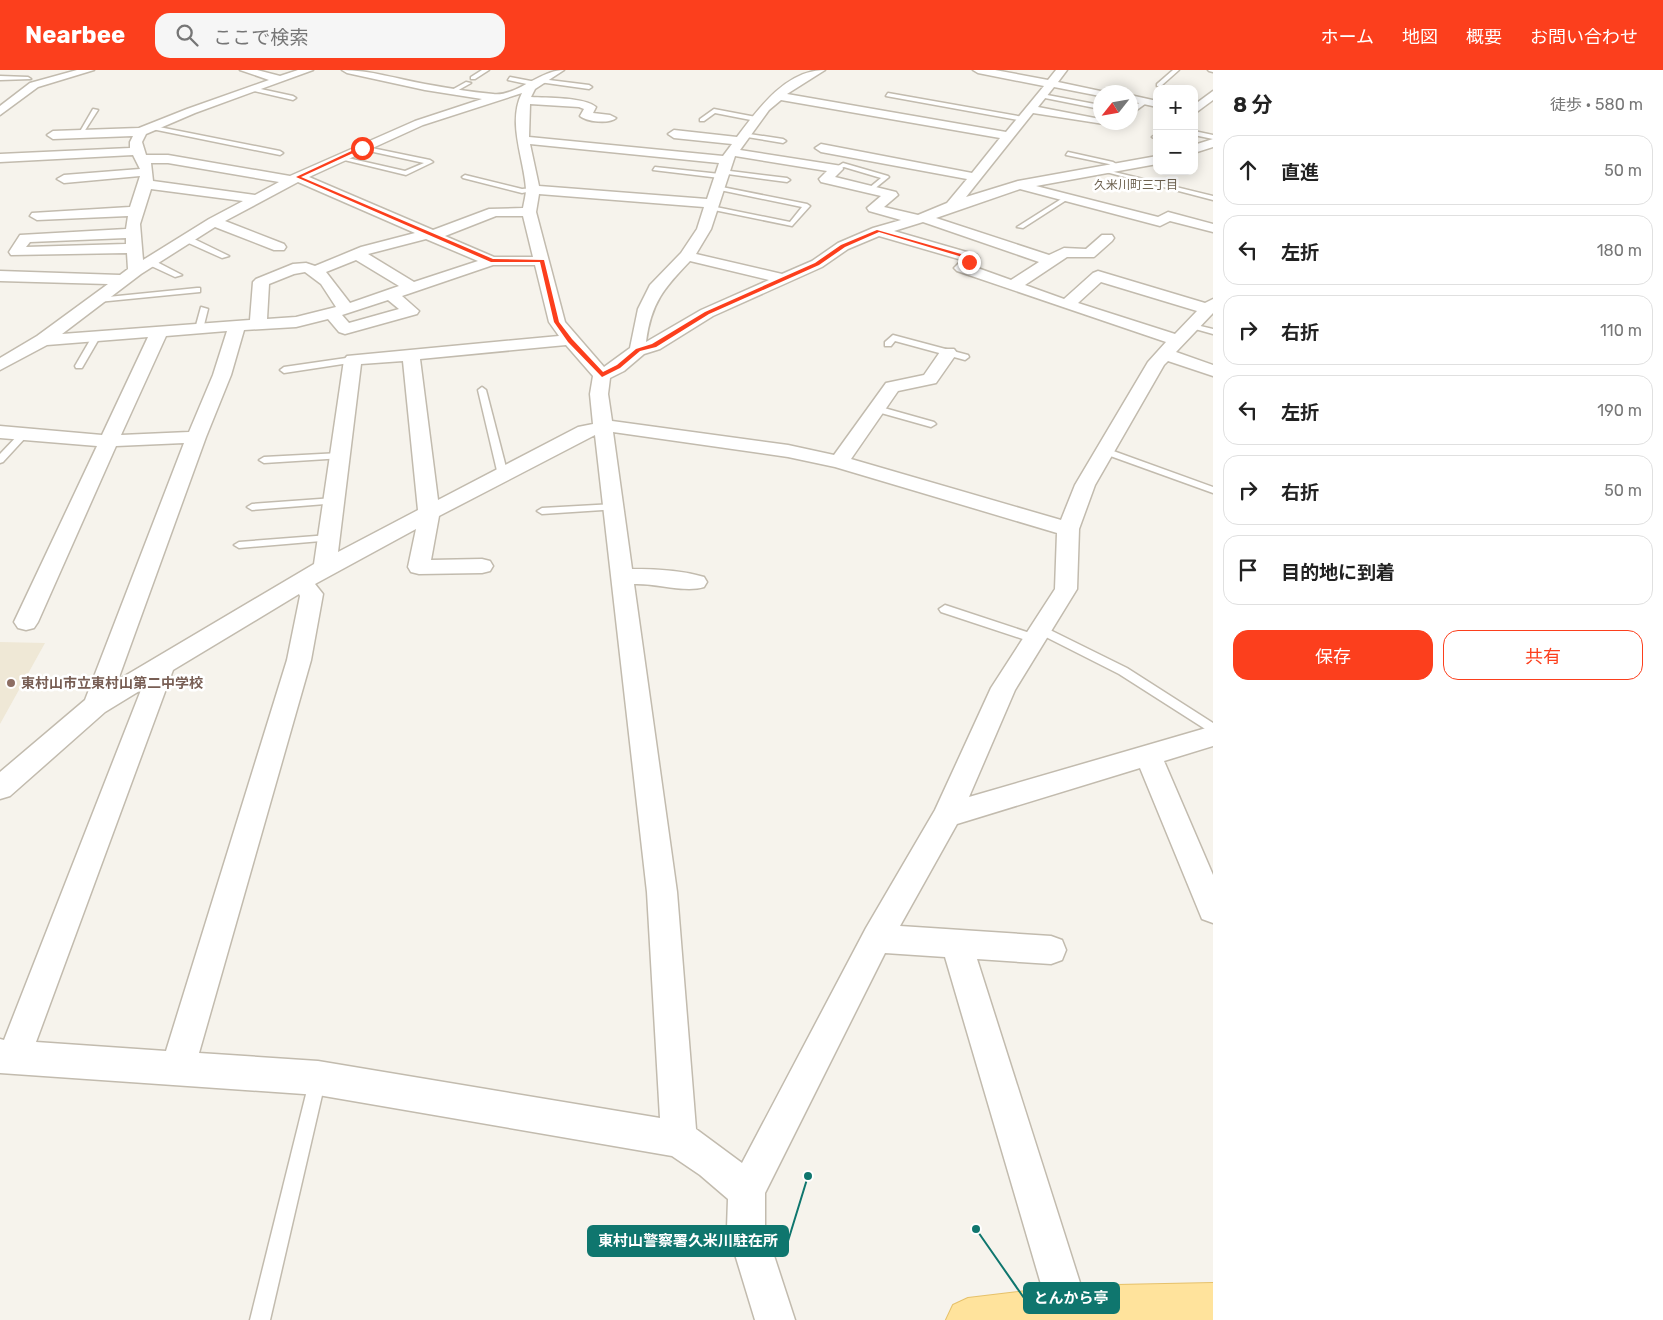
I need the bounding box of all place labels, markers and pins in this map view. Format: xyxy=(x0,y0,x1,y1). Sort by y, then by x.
place label: 東村山市立東村山第二中学校 xyxy=(21,675,203,692)
marker: 東村山市立東村山第二中学校 xyxy=(5,677,17,689)
callout: 東村山警察署久米川駐在所 xyxy=(588,1226,788,1256)
callout: とんから亭 xyxy=(1024,1283,1119,1313)

